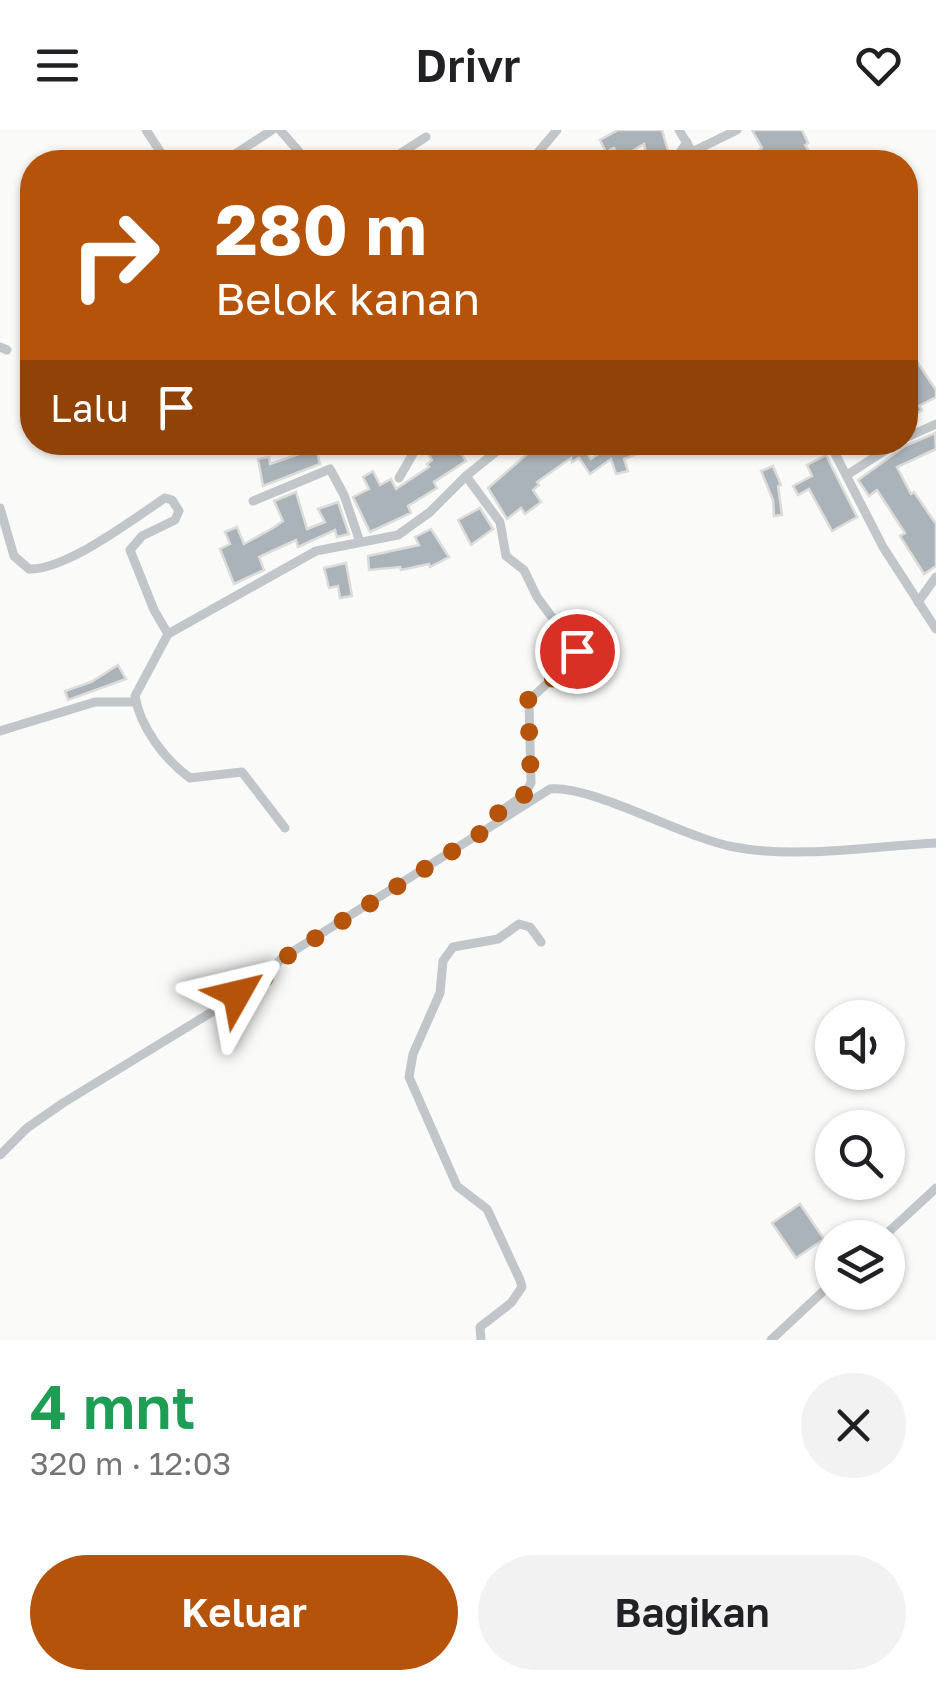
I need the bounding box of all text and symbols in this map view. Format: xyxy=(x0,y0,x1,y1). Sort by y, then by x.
icon: menu xyxy=(30,38,85,93)
text: Drivr xyxy=(415,38,521,92)
icon: heart xyxy=(851,38,906,93)
text: 280 m xyxy=(215,186,427,270)
icon: right xyxy=(50,190,180,320)
text: Belok kanan xyxy=(215,271,480,325)
icon: arrive xyxy=(149,380,204,435)
text: Lalu xyxy=(50,385,129,430)
pin xyxy=(535,609,620,694)
icon: arrive xyxy=(550,624,605,679)
position arrow xyxy=(185,942,289,1046)
map controls xyxy=(815,1000,905,1310)
button: sound xyxy=(815,1000,905,1090)
button: search xyxy=(815,1110,905,1200)
button: layers xyxy=(815,1220,905,1310)
text: 4 mnt xyxy=(30,1370,196,1442)
button: close xyxy=(801,1373,906,1478)
text: 320 m · 12:03 xyxy=(30,1444,231,1482)
button: Keluar xyxy=(30,1555,458,1670)
button: Bagikan xyxy=(478,1555,906,1670)

